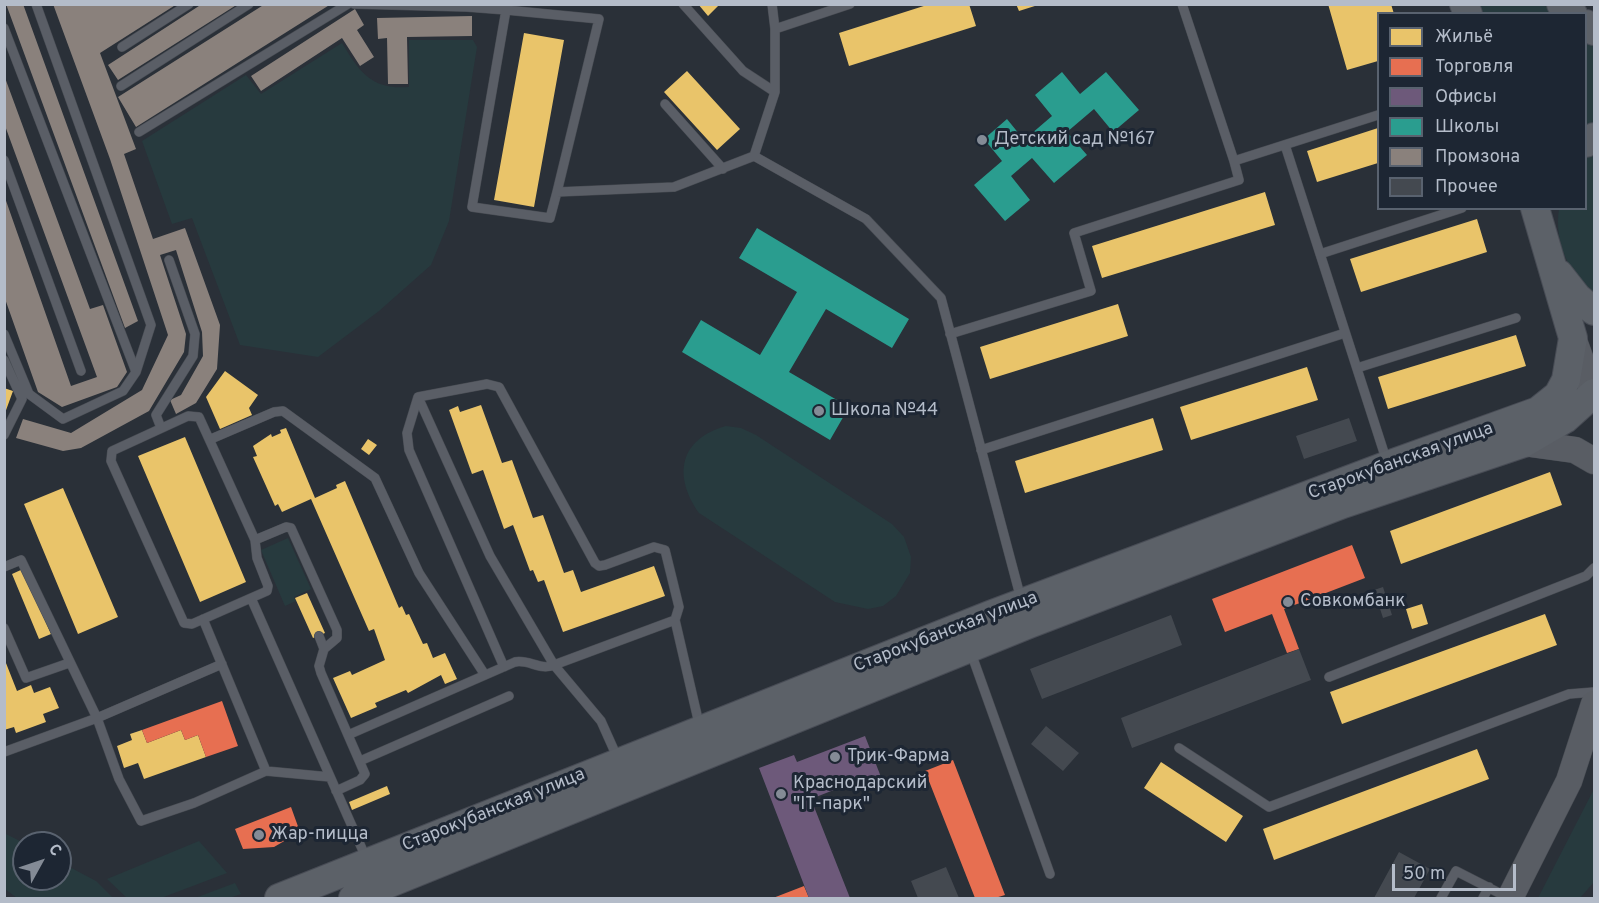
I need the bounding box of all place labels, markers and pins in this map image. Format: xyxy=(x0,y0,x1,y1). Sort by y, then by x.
place label: Детский сад №167 xyxy=(994,129,1155,151)
marker: Детский сад №167 xyxy=(975,133,989,147)
place label: Школа №44 xyxy=(831,400,938,422)
marker: Школа №44 xyxy=(812,404,826,418)
place label: Совкомбанк xyxy=(1300,591,1405,613)
marker: Совкомбанк xyxy=(1281,595,1295,609)
place label: Трик-Фарма xyxy=(847,746,949,768)
marker: Трик-Фарма xyxy=(828,750,842,764)
place label: Краснодарский "IT-парк" xyxy=(793,773,927,816)
marker: Краснодарский "IT-парк" xyxy=(774,787,788,801)
place label: Жар-пицца xyxy=(271,824,368,846)
marker: Жар-пицца xyxy=(252,828,266,842)

